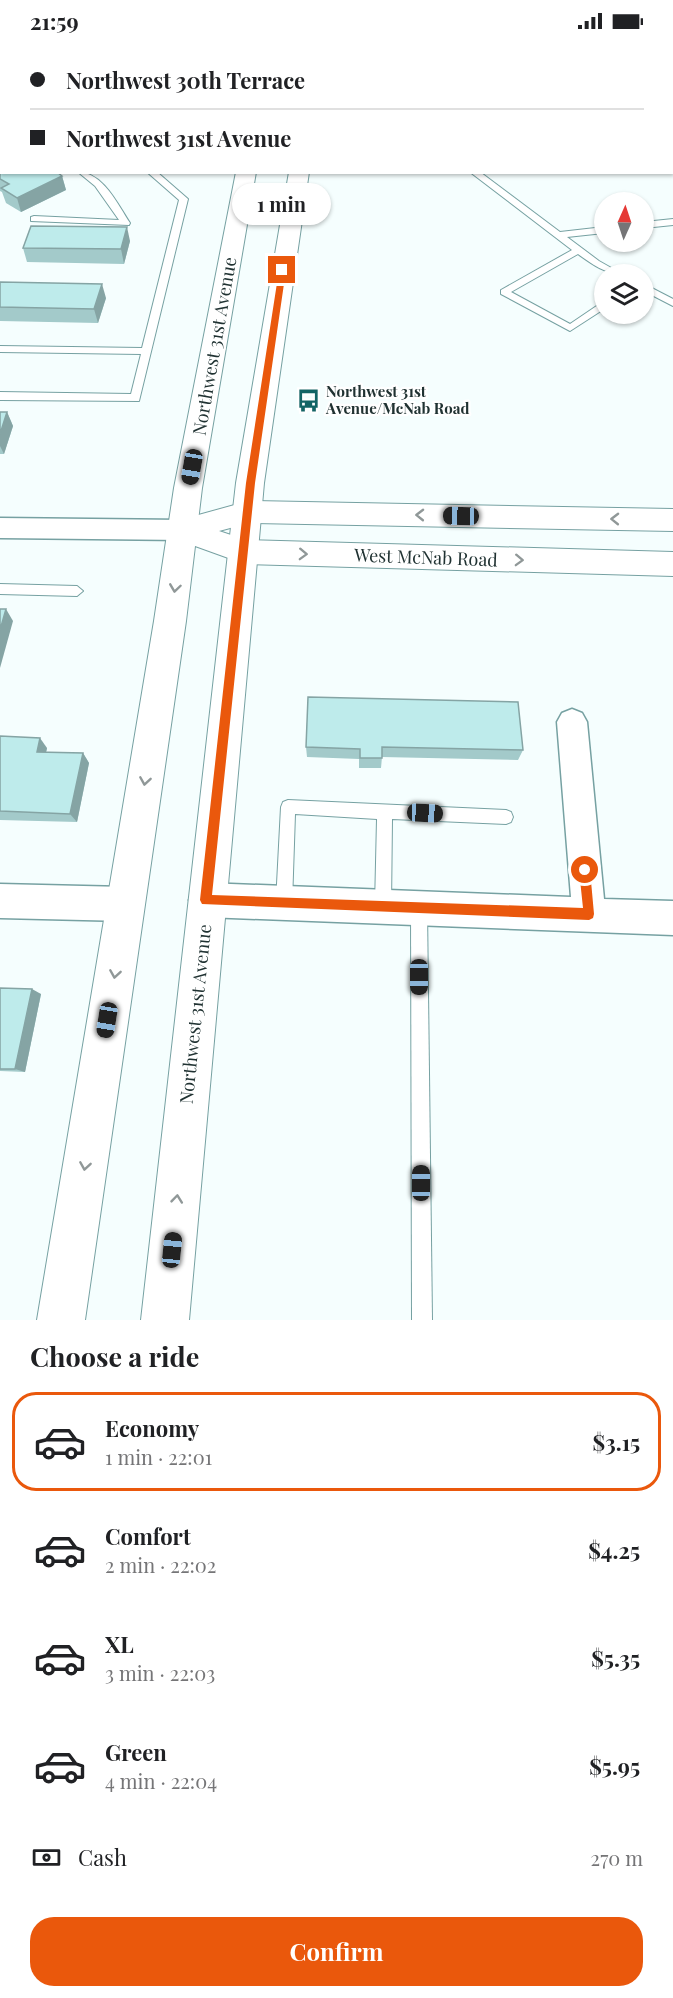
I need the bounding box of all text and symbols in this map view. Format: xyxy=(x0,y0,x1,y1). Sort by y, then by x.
text: 21:59 xyxy=(30,6,79,36)
text: Northwest 30th Terrace xyxy=(66,65,305,95)
text: Northwest 31st Avenue xyxy=(66,123,291,153)
callout: 1 min xyxy=(232,183,332,225)
text: 1 min xyxy=(257,190,306,217)
north arrow xyxy=(594,192,654,252)
map controls xyxy=(594,192,654,324)
street label: Northwest 31st Avenue xyxy=(186,255,242,437)
route end xyxy=(268,256,295,283)
button: layers xyxy=(594,264,654,324)
place label: Northwest 31st Avenue/McNab Road xyxy=(325,381,469,418)
bus stop icon: Northwest 31st Avenue/McNab Road xyxy=(295,387,321,413)
car xyxy=(180,448,204,486)
car xyxy=(443,507,479,525)
one-way arrow xyxy=(415,509,424,521)
one-way arrow xyxy=(610,513,619,525)
street label: West McNab Road xyxy=(353,542,499,572)
one-way arrow xyxy=(298,548,307,560)
one-way arrow xyxy=(514,553,523,566)
one-way arrow xyxy=(170,584,182,593)
one-way arrow xyxy=(139,776,152,786)
car xyxy=(407,803,443,823)
route start xyxy=(571,856,598,883)
street label: Northwest 31st Avenue xyxy=(174,923,216,1105)
car xyxy=(410,959,428,995)
one-way arrow xyxy=(109,969,121,978)
car xyxy=(95,1001,119,1039)
one-way arrow xyxy=(79,1162,91,1171)
car xyxy=(412,1165,430,1201)
one-way arrow xyxy=(170,1195,183,1204)
car xyxy=(161,1231,183,1269)
text: Choose a ride xyxy=(30,1338,199,1374)
text: Economy xyxy=(105,1413,199,1443)
icon: car xyxy=(33,1415,87,1469)
text: $3.15 xyxy=(593,1427,640,1457)
text: 1 min · 22:01 xyxy=(105,1443,212,1470)
text: Comfort xyxy=(105,1521,191,1551)
icon: car xyxy=(33,1523,87,1577)
text: $4.25 xyxy=(588,1535,640,1565)
text: 2 min · 22:02 xyxy=(105,1551,216,1578)
text: XL xyxy=(105,1629,134,1659)
icon: car xyxy=(33,1631,87,1685)
text: $5.35 xyxy=(591,1643,640,1673)
text: 3 min · 22:03 xyxy=(105,1659,215,1686)
text: Green xyxy=(105,1737,167,1767)
icon: car xyxy=(33,1739,87,1793)
text: $5.95 xyxy=(589,1751,640,1781)
text: 4 min · 22:04 xyxy=(105,1767,217,1794)
icon: cash xyxy=(30,1841,63,1874)
text: Cash xyxy=(78,1842,127,1872)
text: 270 m xyxy=(591,1844,643,1871)
button: Confirm xyxy=(30,1917,643,1986)

